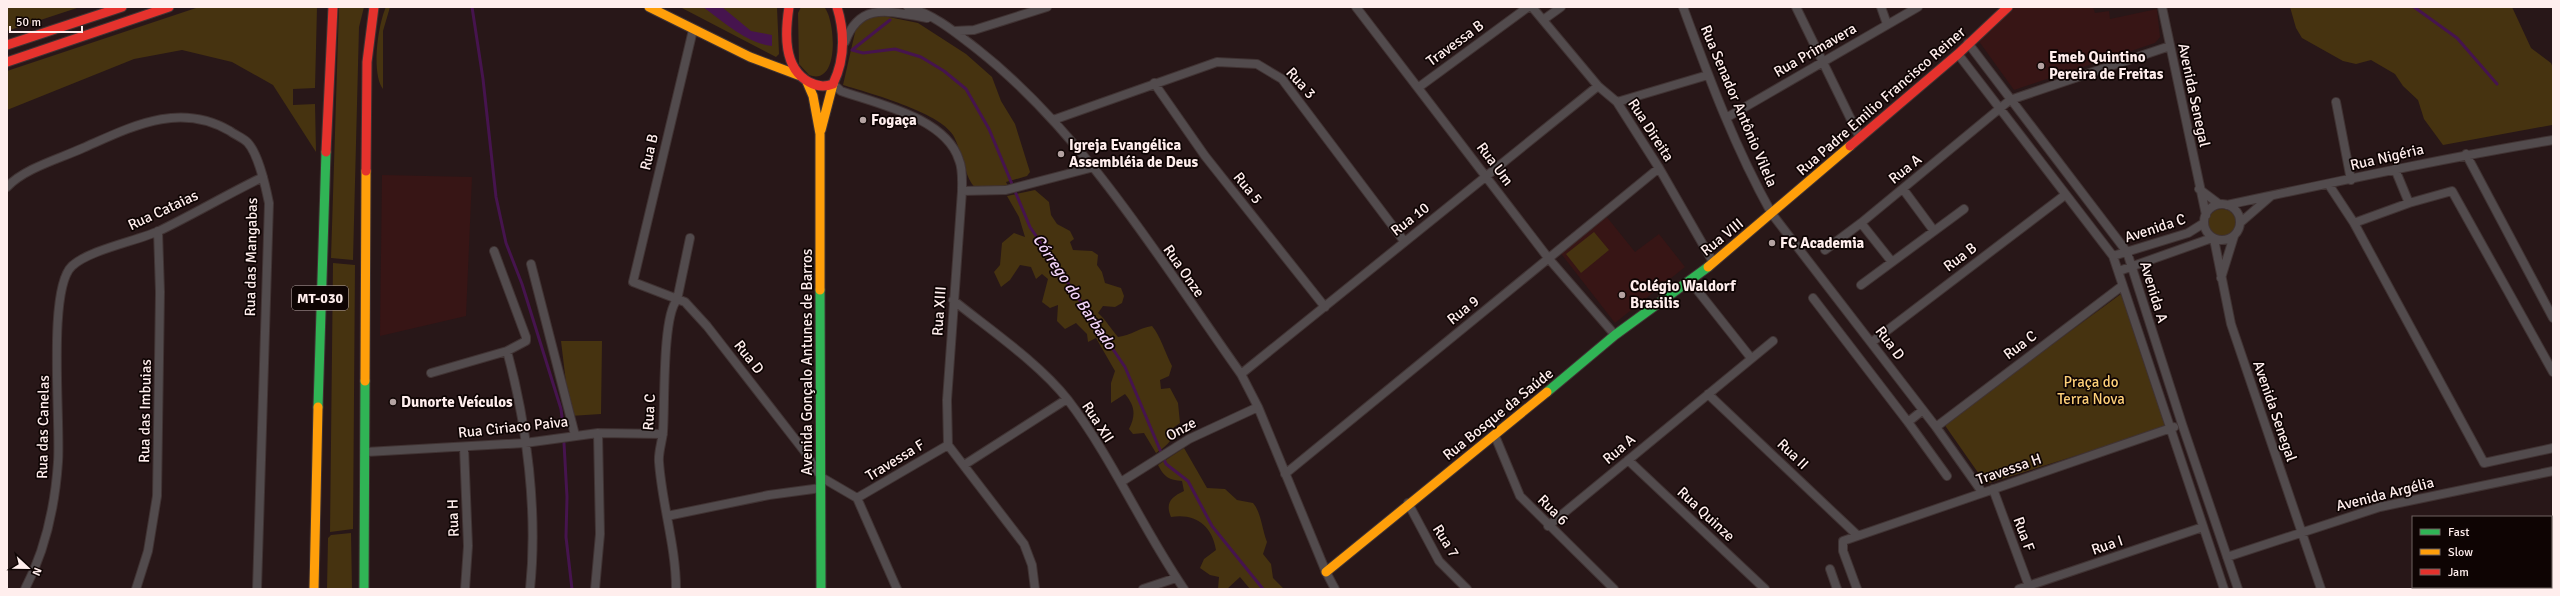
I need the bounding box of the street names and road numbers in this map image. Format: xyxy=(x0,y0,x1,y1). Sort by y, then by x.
street label: Travessa B xyxy=(1423,16,1487,70)
street label: Rua Primavera xyxy=(1770,19,1860,81)
street label: Rua Senador Antônio Vilela xyxy=(1697,22,1781,190)
street label: Rua Padre Emilio Francisco Reiner xyxy=(1793,22,1969,179)
street label: Avenida Senegal xyxy=(2174,41,2214,149)
street label: Rua 3 xyxy=(1282,64,1320,102)
street label: Rua Direita xyxy=(1624,95,1678,165)
street label: Rua B xyxy=(636,132,662,172)
street label: Rua Um xyxy=(1473,139,1517,189)
street label: Rua Nigéria xyxy=(2348,140,2426,174)
street label: Rua A xyxy=(1885,150,1925,188)
street label: Rua 5 xyxy=(1230,168,1266,208)
street label: Rua Cataias xyxy=(125,186,201,234)
street label: Rua das Mangabas xyxy=(241,197,261,317)
street label: Rua 10 xyxy=(1387,198,1433,240)
street label: Avenida C xyxy=(2122,210,2188,246)
street label: Rua VIII xyxy=(1697,214,1747,260)
street label: Rua B xyxy=(1940,239,1980,275)
street label: Rua Onze xyxy=(1159,241,1209,301)
street label: Avenida Gonçalo Antunes de Barros xyxy=(798,248,816,475)
street label: Avenida A xyxy=(2136,259,2172,325)
road number: MT-030 xyxy=(292,286,348,310)
street label: Rua XIII xyxy=(928,286,950,336)
street label: Rua 9 xyxy=(1443,292,1483,328)
street label: Rua D xyxy=(1872,323,1908,363)
street label: Rua C xyxy=(2000,327,2040,363)
street label: Rua D xyxy=(730,337,768,377)
street label: Rua das Imbuias xyxy=(135,358,155,463)
street label: Avenida Senegal xyxy=(2249,358,2301,464)
street label: Rua Bosque da Saúde xyxy=(1439,364,1557,464)
street label: Rua das Canelas xyxy=(33,374,53,479)
street label: Rua C xyxy=(639,393,659,431)
street label: Rua XII xyxy=(1078,398,1118,446)
street label: Rua Ciriaco Paiva xyxy=(457,412,569,442)
street label: Onze xyxy=(1163,413,1199,445)
street label: Rua A xyxy=(1599,430,1639,468)
street label: Travessa F xyxy=(862,435,928,485)
street label: Rua II xyxy=(1774,435,1812,473)
street label: Travessa H xyxy=(1974,449,2044,489)
street label: Avenida Argélia xyxy=(2334,473,2436,515)
street label: Rua Quinze xyxy=(1674,483,1738,545)
street label: Rua 6 xyxy=(1534,491,1572,529)
street label: Rua H xyxy=(443,499,463,537)
street label: Rua F xyxy=(2009,514,2039,554)
street label: Rua 7 xyxy=(1429,521,1463,561)
street label: Rua I xyxy=(2089,531,2125,559)

